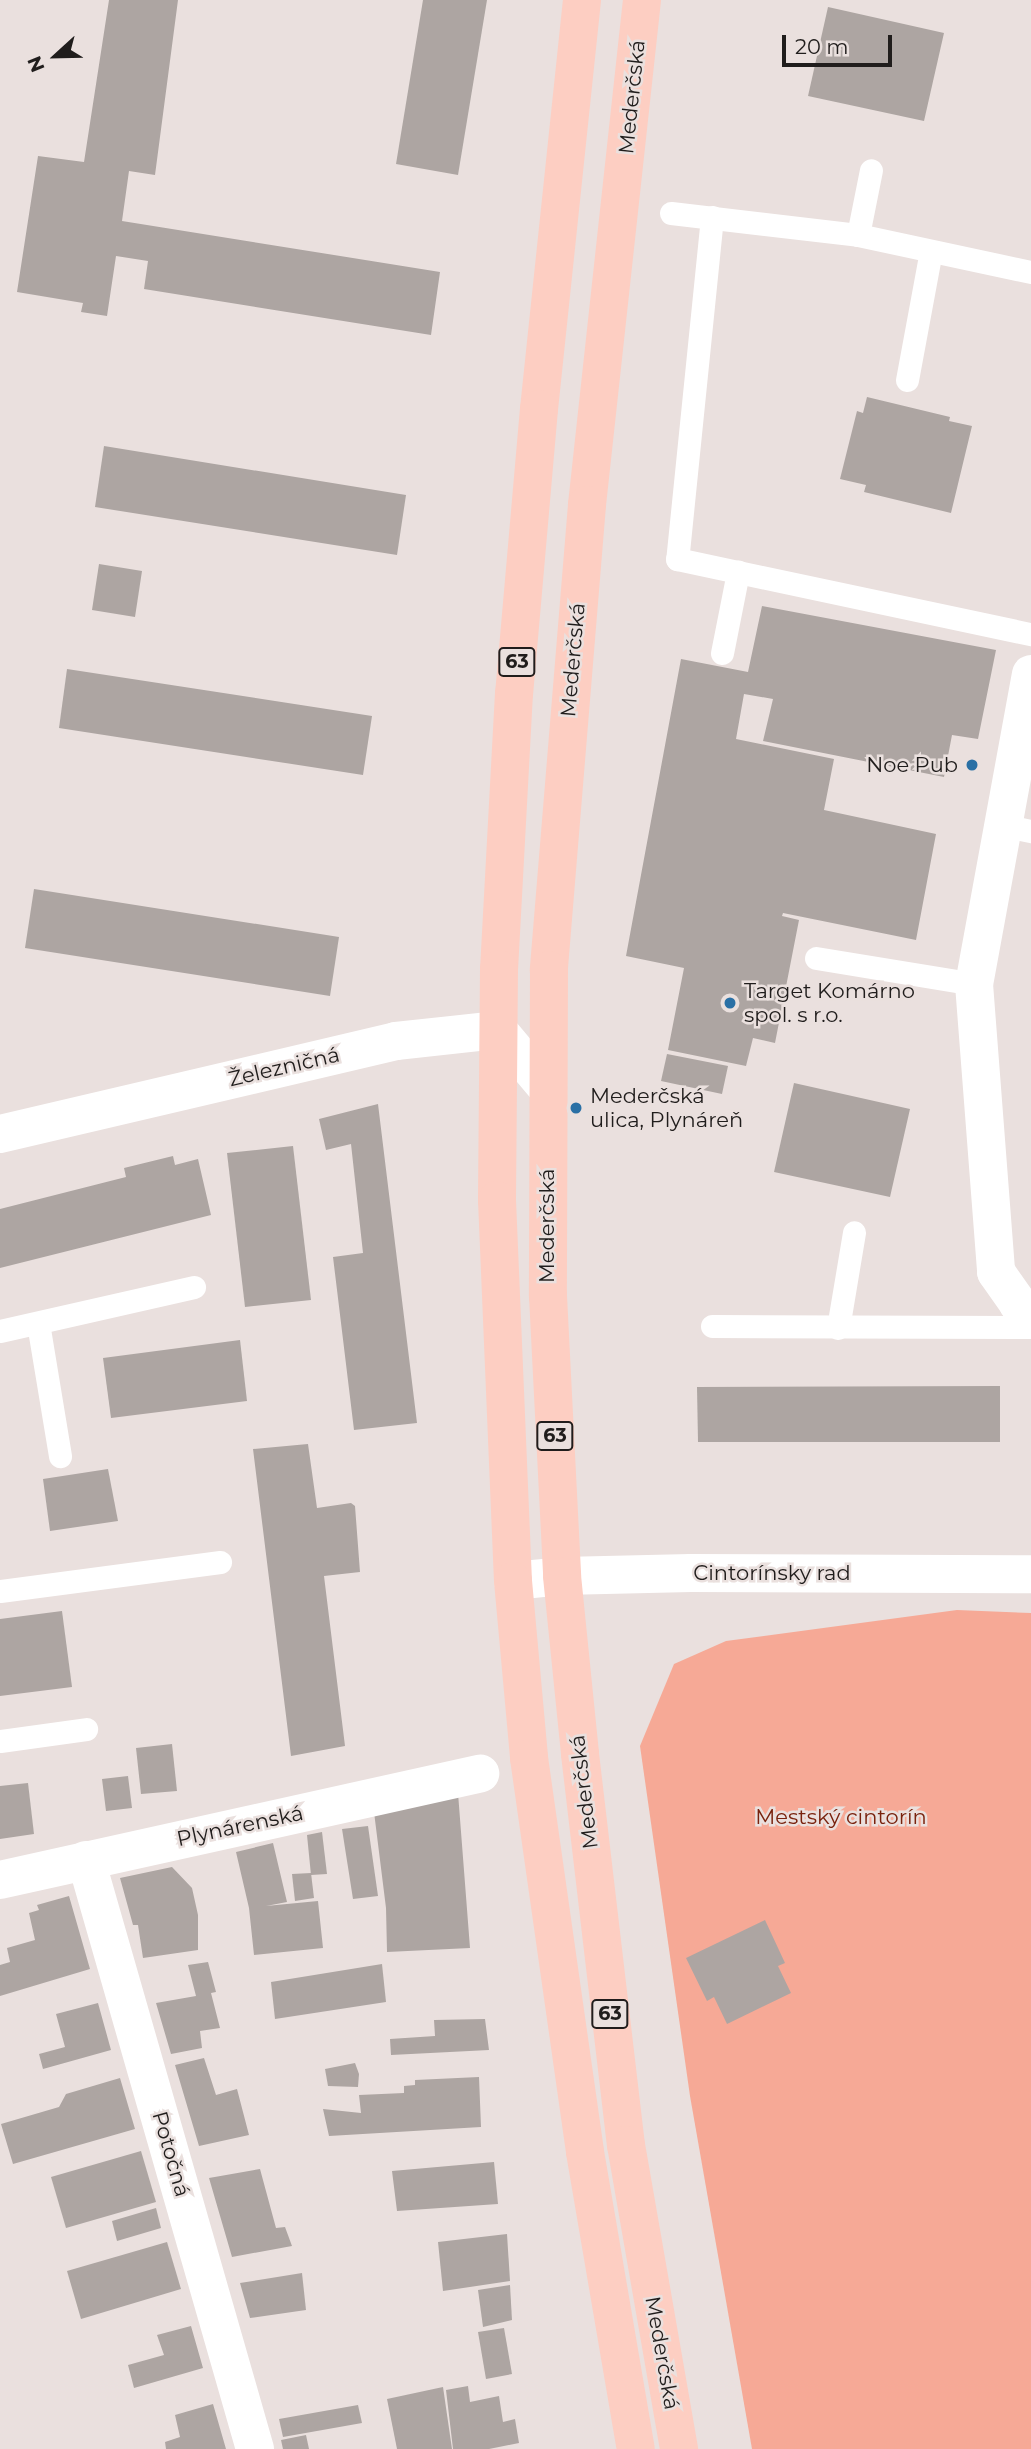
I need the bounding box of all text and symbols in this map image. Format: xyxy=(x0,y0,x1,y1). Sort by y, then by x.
north arrow xyxy=(21,21,91,91)
scale bar xyxy=(786,21,896,65)
text: 20 m xyxy=(795,34,849,59)
street label: Mederčská xyxy=(613,39,651,155)
text: N xyxy=(23,53,50,75)
street label: Mederčská xyxy=(555,602,591,718)
road number: 63 xyxy=(498,646,536,678)
place label: Noe Pub xyxy=(866,752,958,778)
marker: Noe Pub xyxy=(964,757,980,773)
place label: Target Komárno spol. s r.o. xyxy=(744,978,915,1028)
marker: Target Komárno spol. s r.o. xyxy=(722,995,738,1011)
street label: Železničná xyxy=(226,1042,342,1092)
place label: Mederčská ulica, Plynáreň xyxy=(590,1083,743,1133)
marker: Mederčská ulica, Plynáreň xyxy=(568,1100,584,1116)
street label: Mederčská xyxy=(534,1169,560,1283)
road number: 63 xyxy=(536,1420,574,1452)
street label: Cintorínsky rad xyxy=(693,1560,851,1586)
street label: Mederčská xyxy=(565,1734,603,1850)
street label: Plynárenská xyxy=(174,1800,306,1852)
park label: Mestský cintorín xyxy=(755,1804,927,1830)
road number: 63 xyxy=(591,1998,629,2030)
street label: Potočná xyxy=(147,2108,195,2200)
street label: Mederčská xyxy=(640,2294,684,2412)

